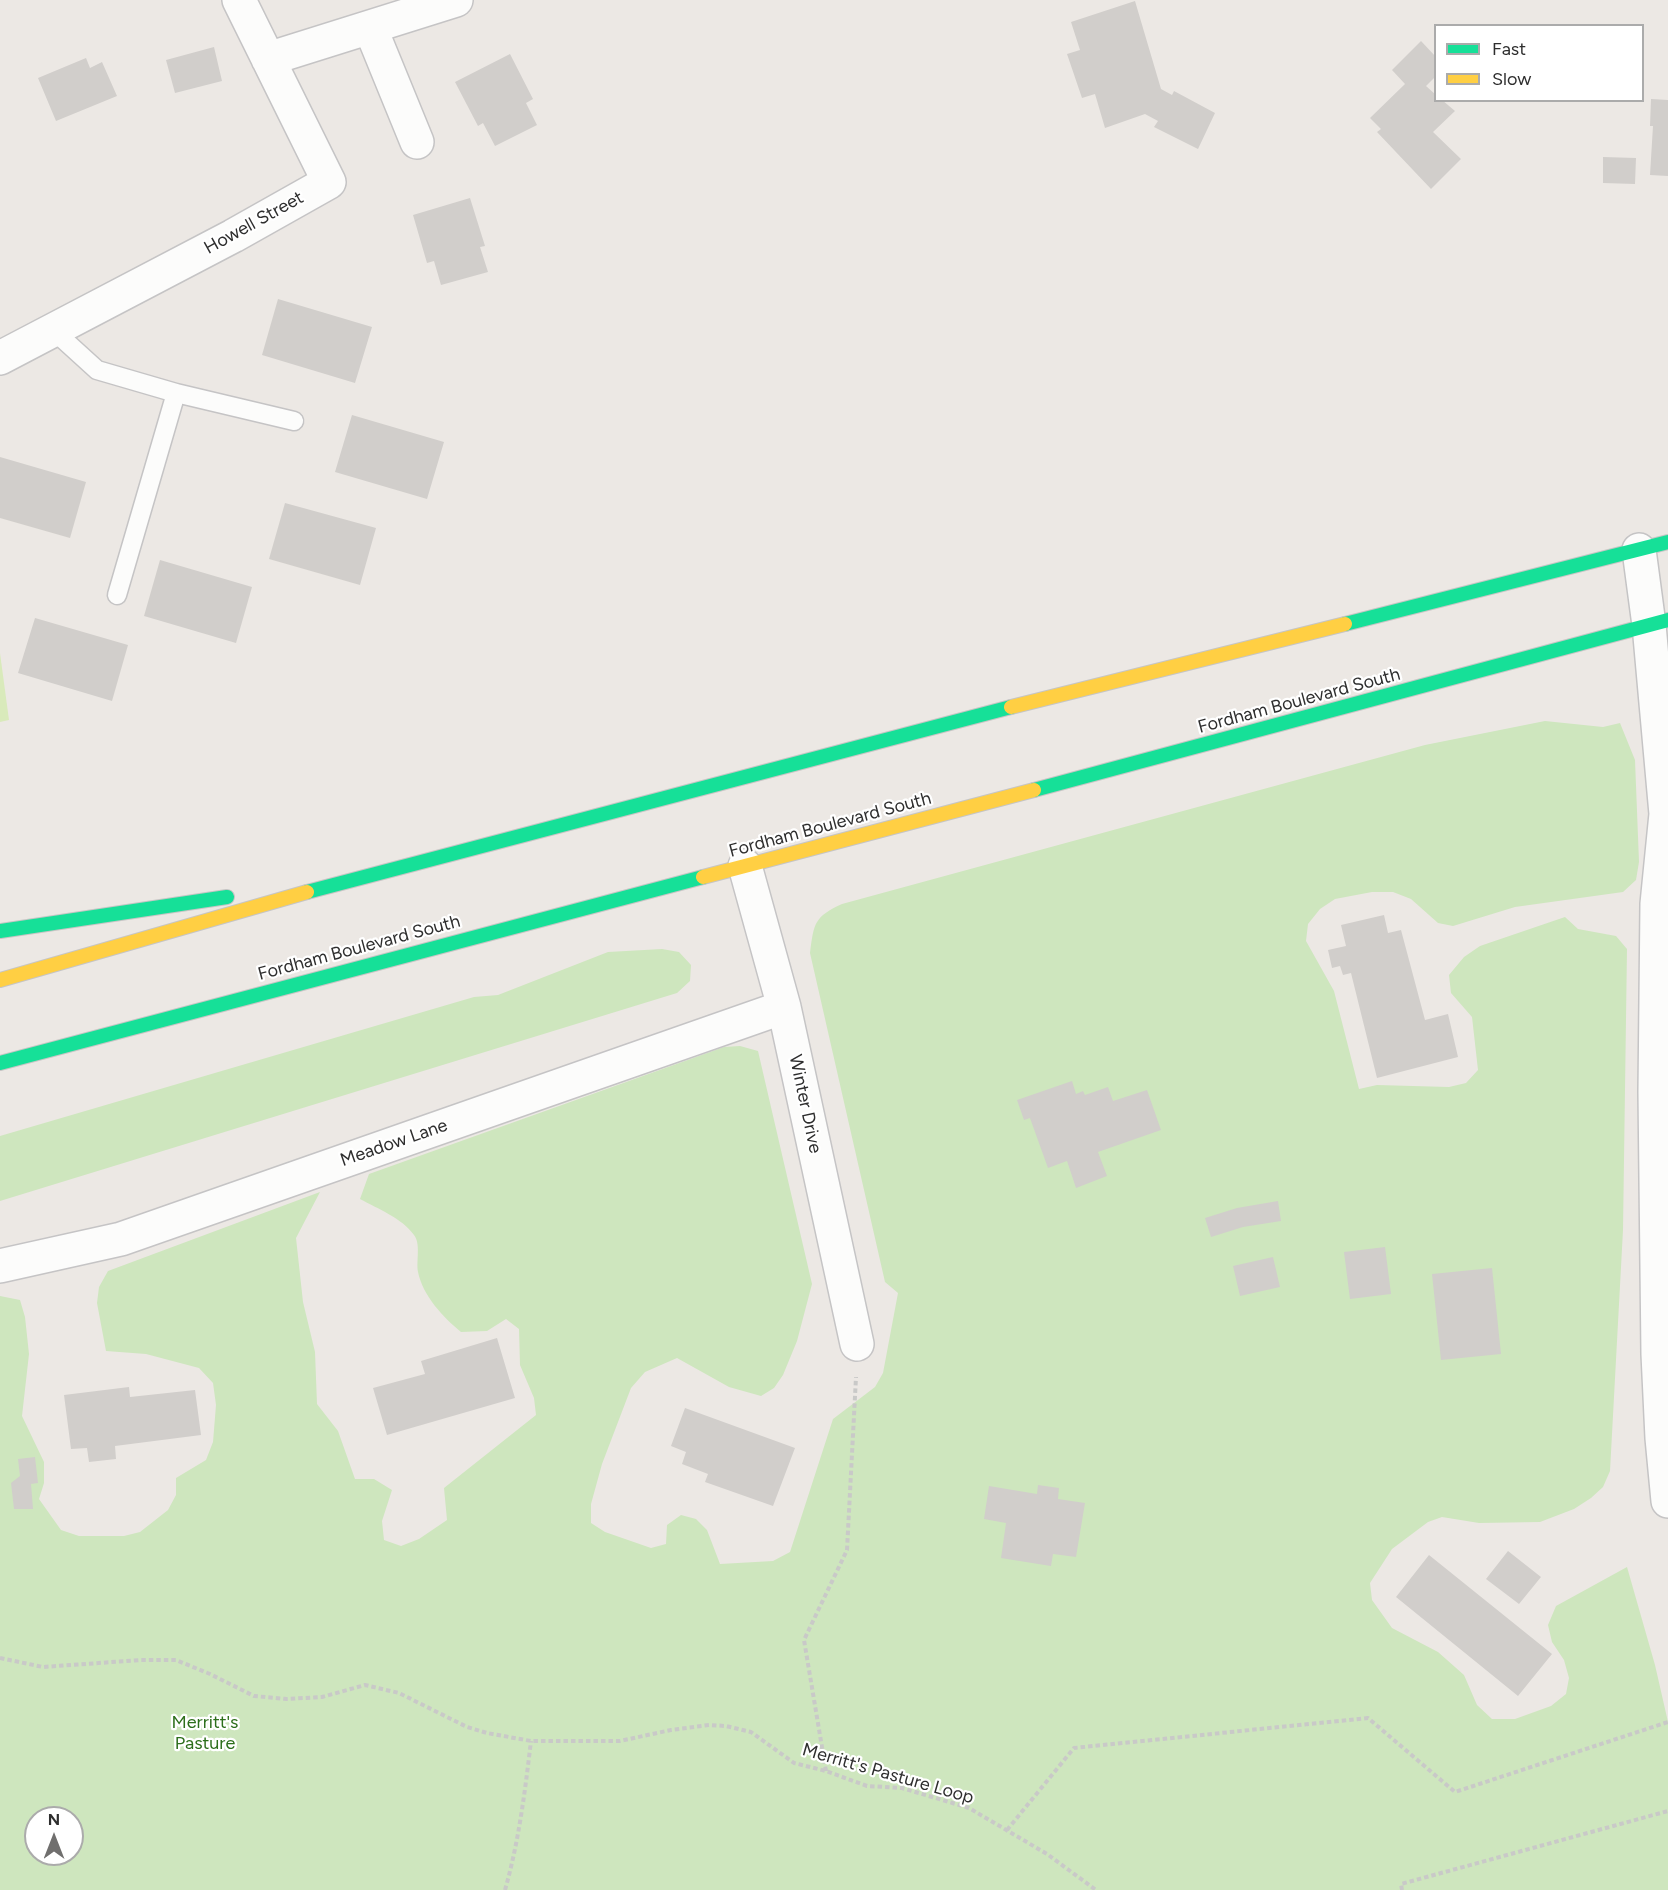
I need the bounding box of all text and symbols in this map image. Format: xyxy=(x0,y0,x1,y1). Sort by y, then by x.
legend xyxy=(1434,24,1644,102)
text: Fast xyxy=(1492,38,1526,60)
text: Slow xyxy=(1492,68,1531,90)
street label: Howell Street xyxy=(201,187,307,259)
street label: Fordham Boulevard South xyxy=(1195,664,1403,738)
street label: Fordham Boulevard South xyxy=(726,788,934,862)
street label: Fordham Boulevard South xyxy=(255,911,463,985)
street label: Winter Drive xyxy=(784,1053,826,1155)
street label: Meadow Lane xyxy=(338,1115,450,1171)
park label: Merritt's Pasture xyxy=(172,1712,238,1754)
street label: Merritt's Pasture Loop xyxy=(800,1739,976,1809)
north arrow xyxy=(24,1806,84,1866)
text: N xyxy=(48,1810,60,1829)

